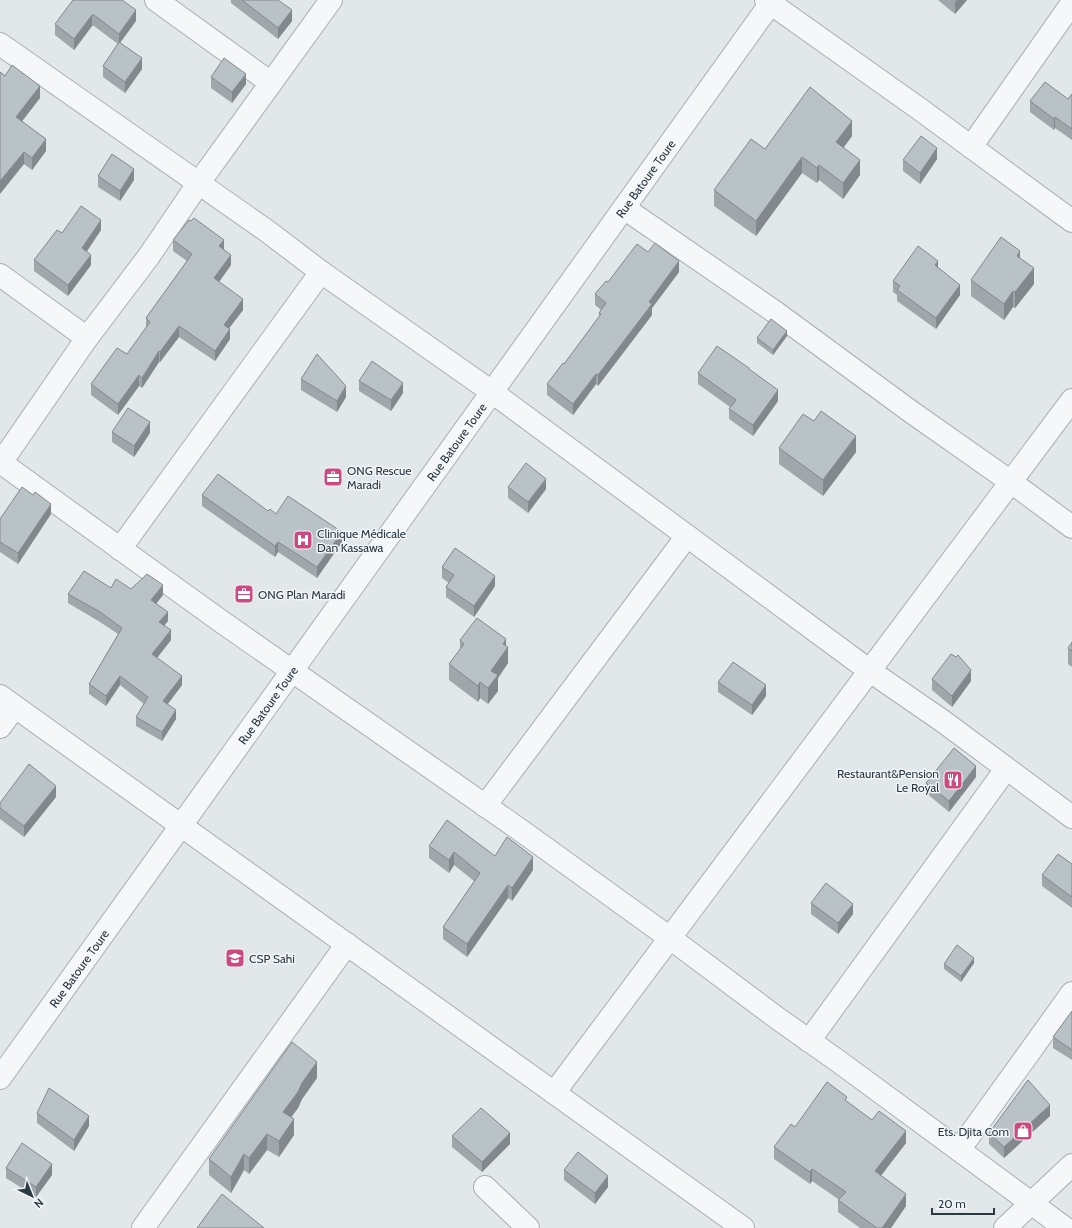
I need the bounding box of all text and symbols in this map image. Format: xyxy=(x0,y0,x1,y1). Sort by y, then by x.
street label: Rue Batoure Toure xyxy=(612,136,678,220)
street label: Rue Batoure Toure xyxy=(423,400,489,484)
place label: ONG Rescue Maradi xyxy=(347,463,411,492)
office icon: ONG Rescue Maradi xyxy=(322,466,344,488)
place label: Clinique Médicale Dan Kassawa xyxy=(317,526,406,555)
hospital icon: Clinique Médicale Dan Kassawa xyxy=(292,529,314,551)
office icon: ONG Plan Maradi xyxy=(233,583,255,605)
place label: ONG Plan Maradi xyxy=(258,587,345,602)
street label: Rue Batoure Toure xyxy=(234,663,301,747)
place label: Restaurant&Pension Le Royal xyxy=(837,766,939,795)
restaurant icon: Restaurant&Pension Le Royal xyxy=(942,769,964,791)
street label: Rue Batoure Toure xyxy=(46,926,112,1010)
school or university icon: CSP Sahi xyxy=(224,947,246,969)
place label: CSP Sahi xyxy=(249,951,295,966)
shop icon: Ets. Djita Com xyxy=(1012,1120,1034,1142)
place label: Ets. Djita Com xyxy=(938,1124,1009,1139)
north arrow xyxy=(12,1176,52,1216)
scale bar xyxy=(932,1190,994,1216)
text: N xyxy=(31,1196,46,1211)
text: 20 m xyxy=(938,1196,966,1211)

